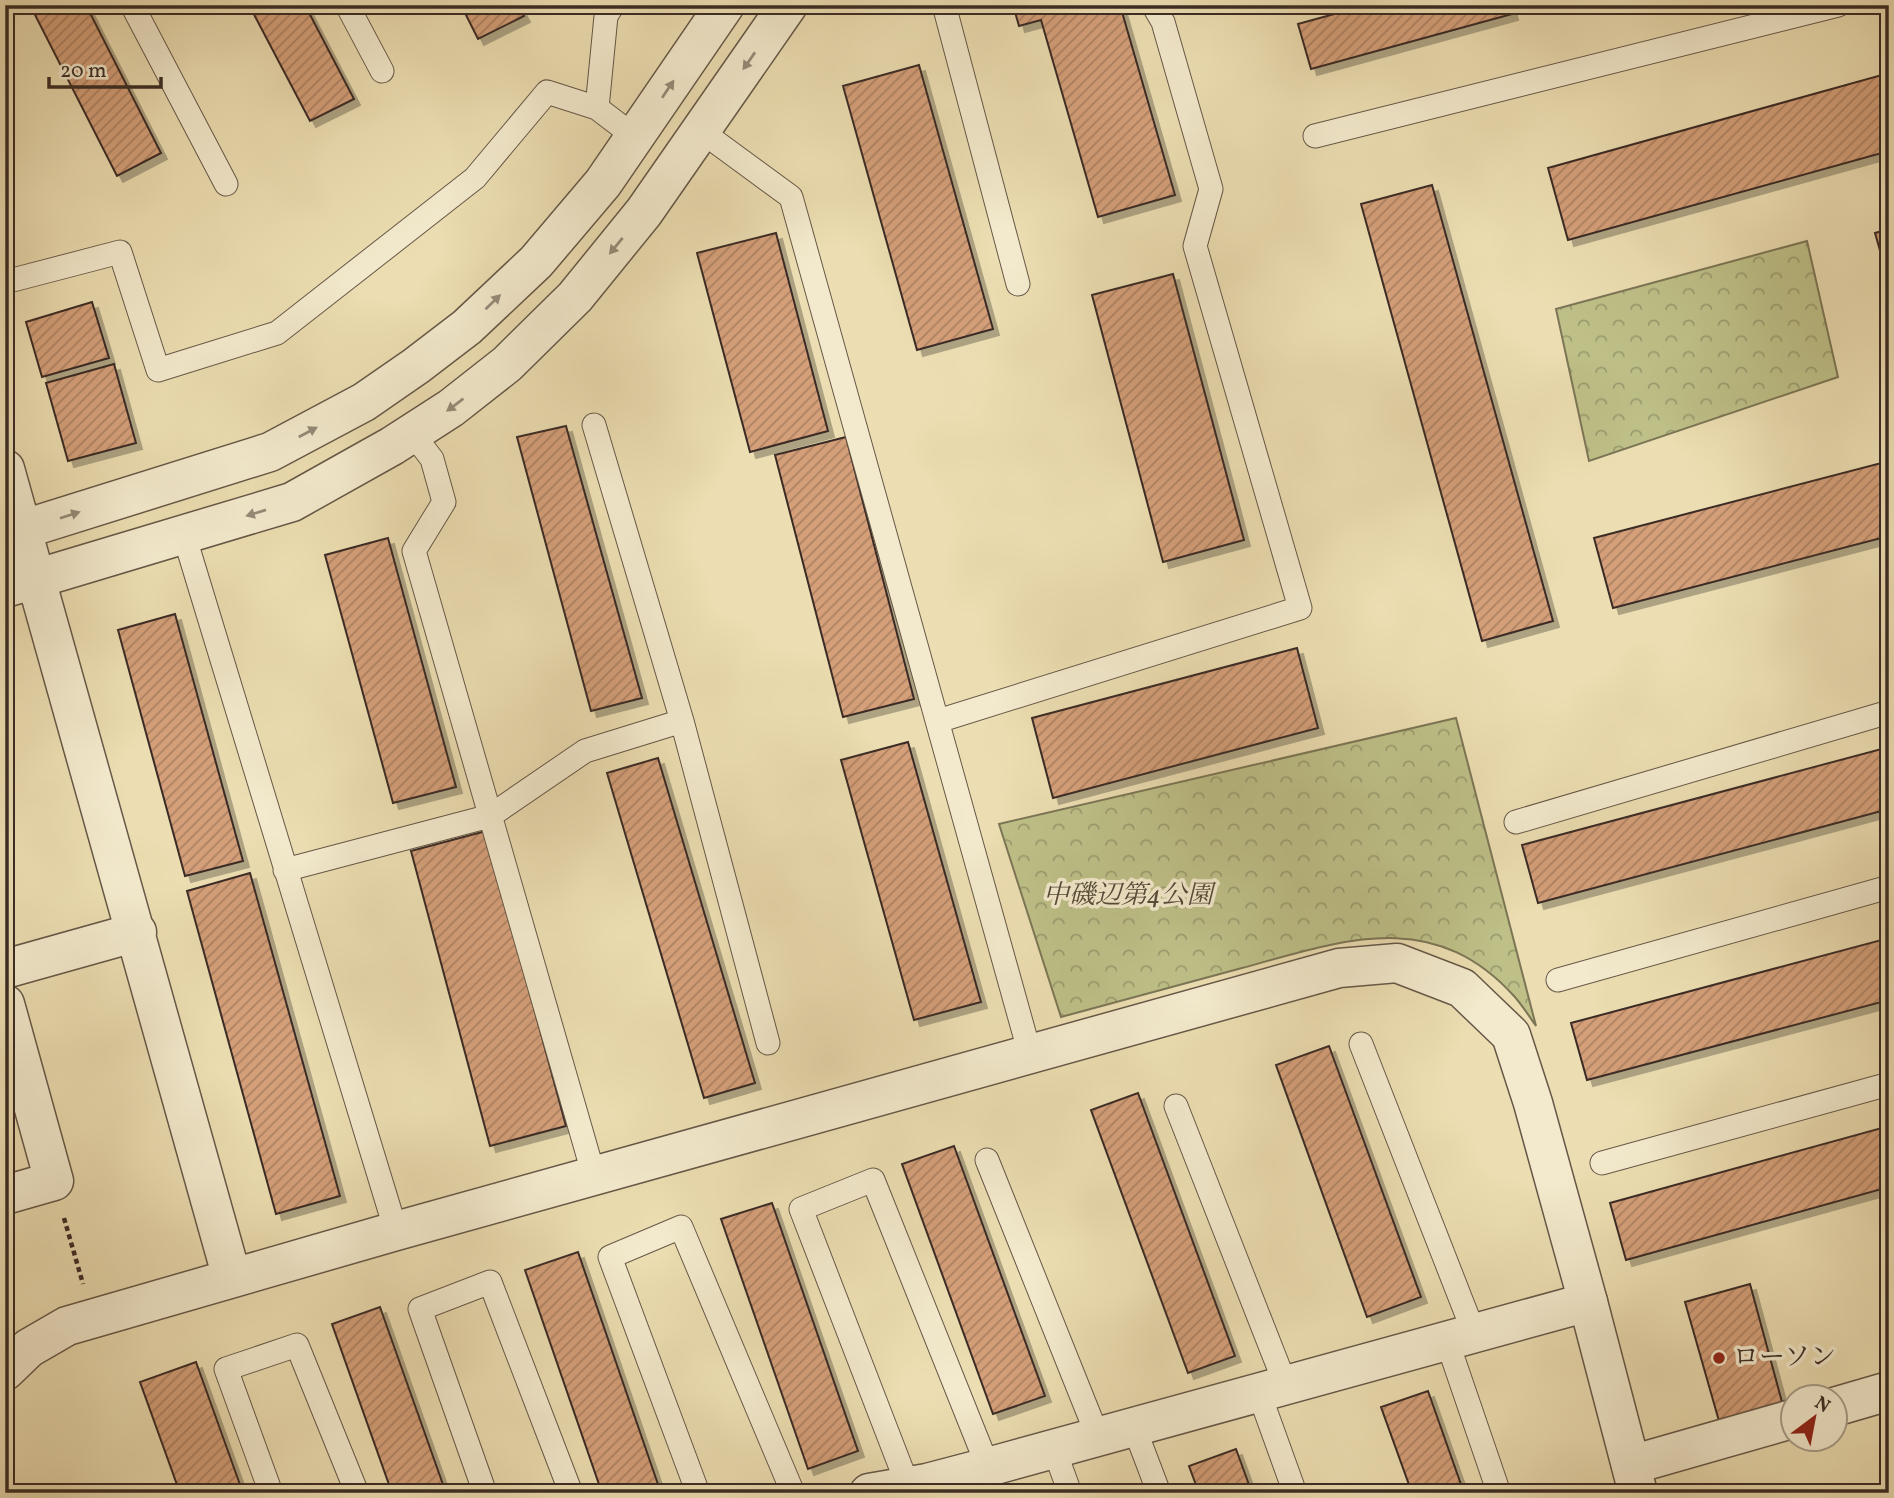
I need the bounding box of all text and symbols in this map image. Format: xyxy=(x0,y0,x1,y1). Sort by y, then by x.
scale bar xyxy=(49,46,161,90)
one-way arrow xyxy=(742,52,756,70)
text: 20 m xyxy=(60,57,106,86)
one-way arrow xyxy=(661,80,675,98)
one-way arrow xyxy=(610,237,624,255)
one-way arrow xyxy=(485,294,502,311)
one-way arrow xyxy=(446,397,464,412)
one-way arrow xyxy=(298,426,318,438)
one-way arrow xyxy=(245,508,266,518)
one-way arrow xyxy=(60,509,81,520)
park label: 中磯辺第4公園 xyxy=(1043,878,1217,914)
place label: ローソン xyxy=(1733,1340,1836,1376)
marker: ローソン xyxy=(1711,1350,1727,1366)
north arrow xyxy=(1778,1382,1848,1452)
text: N xyxy=(1809,1391,1835,1420)

